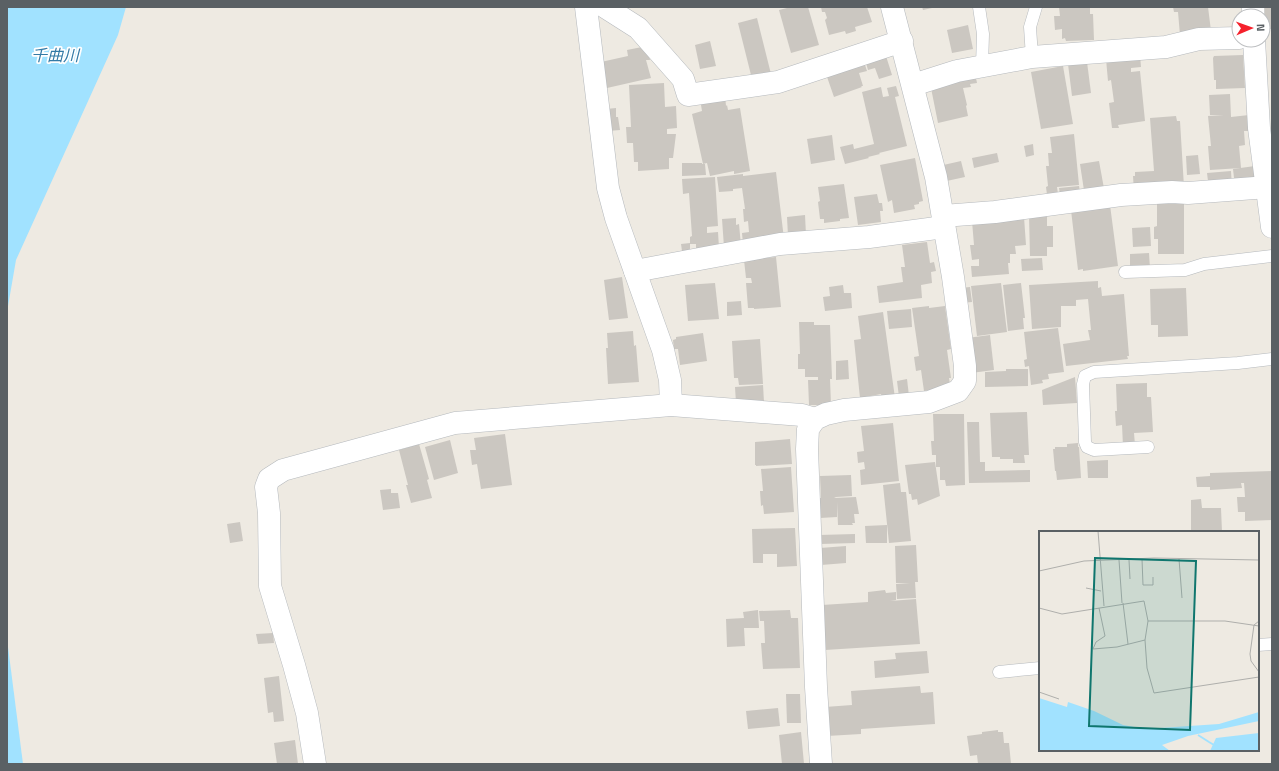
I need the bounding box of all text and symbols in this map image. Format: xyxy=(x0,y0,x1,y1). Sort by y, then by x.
north arrow xyxy=(1231,8,1271,48)
text: N xyxy=(1253,24,1269,32)
water label: 千曲川 xyxy=(31,43,81,67)
inset map xyxy=(1039,531,1259,751)

